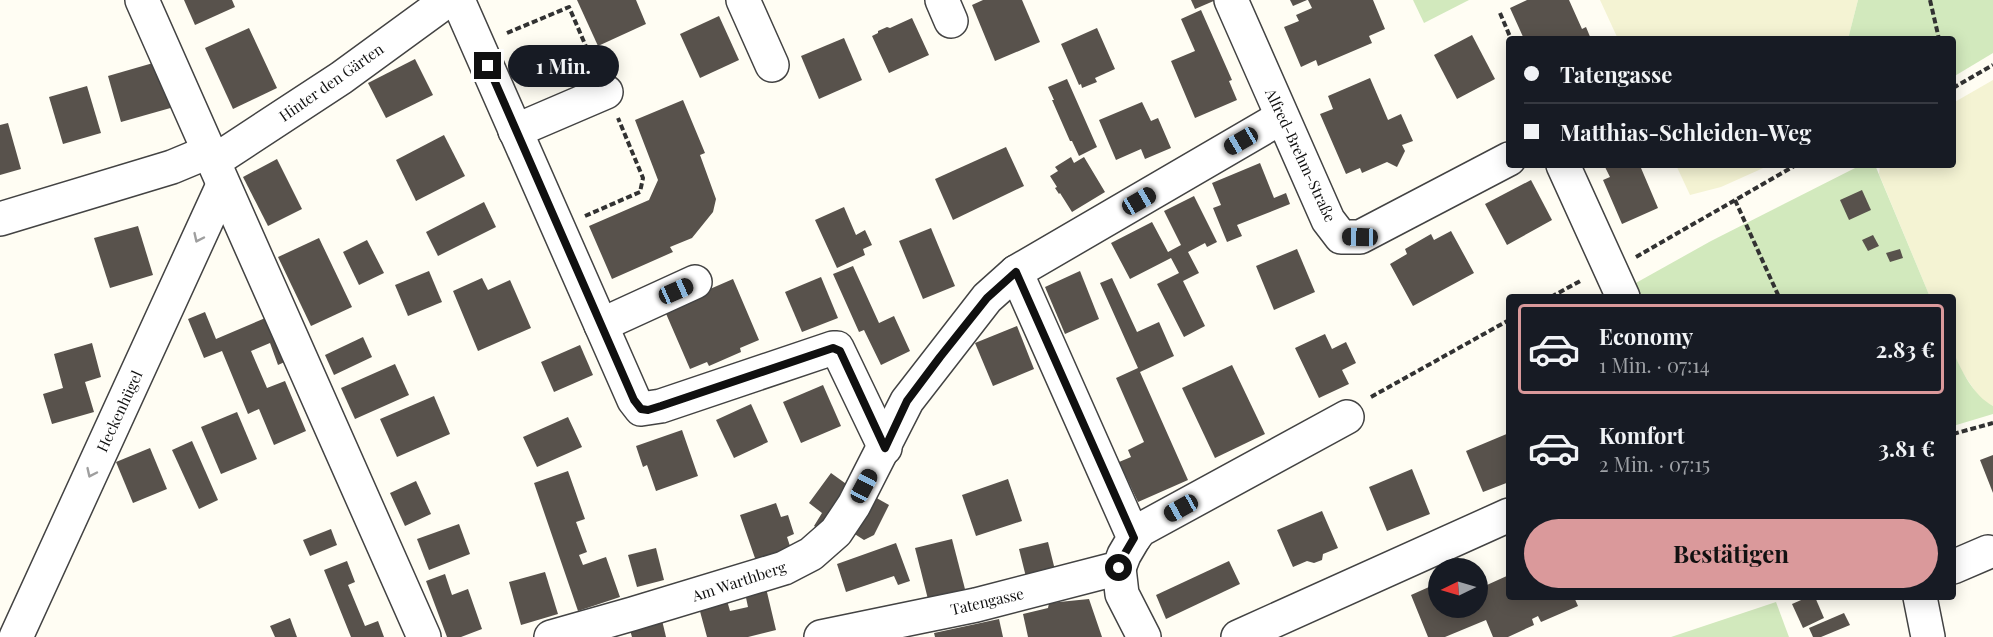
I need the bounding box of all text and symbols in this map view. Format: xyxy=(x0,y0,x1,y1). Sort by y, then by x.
street label: Hinter den Gärten xyxy=(275,38,387,126)
callout: 1 Min. xyxy=(509,45,620,87)
route end xyxy=(474,52,501,79)
text: 1 Min. xyxy=(536,52,591,79)
text: Tatengasse xyxy=(1560,59,1672,89)
street label: Alfred-Brehm-Straße xyxy=(1261,84,1341,225)
text: Matthias-Schleiden-Weg xyxy=(1560,117,1811,147)
car xyxy=(1221,124,1261,158)
car xyxy=(1119,184,1159,218)
car xyxy=(1342,228,1378,246)
one-way arrow xyxy=(194,232,206,243)
car xyxy=(656,275,696,307)
text: Economy xyxy=(1599,321,1693,351)
icon: car xyxy=(1527,322,1581,376)
text: 2.83 € xyxy=(1876,334,1935,364)
text: 1 Min. · 07:14 xyxy=(1599,351,1710,378)
street label: Heckenhügel xyxy=(91,367,147,455)
text: Komfort xyxy=(1599,420,1684,450)
icon: car xyxy=(1527,421,1581,475)
text: 3.81 € xyxy=(1878,433,1935,463)
text: 2 Min. · 07:15 xyxy=(1599,450,1710,477)
one-way arrow xyxy=(87,466,99,477)
car xyxy=(848,466,880,506)
car xyxy=(1161,491,1201,525)
button: Bestätigen xyxy=(1524,519,1938,588)
route start xyxy=(1105,554,1132,581)
street label: Am Warthberg xyxy=(688,556,789,606)
north arrow xyxy=(1428,558,1488,618)
map controls xyxy=(1428,558,1488,618)
street label: Tatengasse xyxy=(948,583,1026,619)

